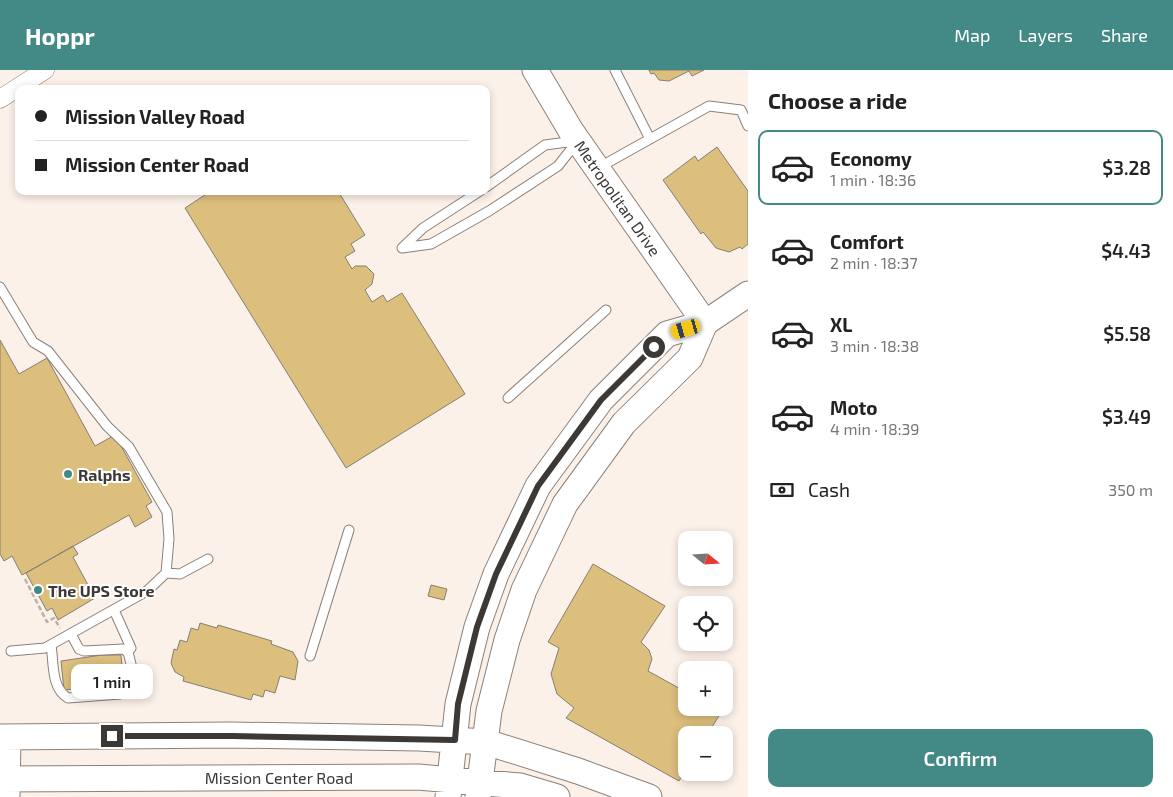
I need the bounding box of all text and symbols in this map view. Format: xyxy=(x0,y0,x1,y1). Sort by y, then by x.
text: Hoppr xyxy=(25,21,95,50)
text: Map xyxy=(954,24,990,46)
text: Layers xyxy=(1018,24,1073,46)
text: Share xyxy=(1101,24,1148,46)
text: Choose a ride xyxy=(768,87,907,113)
text: Mission Valley Road xyxy=(65,105,245,128)
street label: Metropolitan Drive xyxy=(571,137,665,259)
icon: car xyxy=(770,145,815,190)
text: Economy xyxy=(830,147,912,170)
text: Mission Center Road xyxy=(65,153,249,176)
text: $3.28 xyxy=(1102,156,1151,179)
text: 1 min · 18:36 xyxy=(830,170,916,189)
icon: car xyxy=(770,228,815,273)
text: Comfort xyxy=(830,230,904,253)
text: $4.43 xyxy=(1101,239,1151,262)
text: 2 min · 18:37 xyxy=(830,253,918,272)
icon: car xyxy=(770,311,815,356)
text: XL xyxy=(830,313,852,336)
car xyxy=(669,318,702,340)
text: $5.58 xyxy=(1103,322,1151,345)
route start xyxy=(643,336,665,358)
text: 3 min · 18:38 xyxy=(830,336,919,355)
icon: car xyxy=(770,394,815,439)
text: Moto xyxy=(830,396,878,419)
text: $3.49 xyxy=(1102,405,1151,428)
text: 4 min · 18:39 xyxy=(830,419,920,438)
place label: Ralphs xyxy=(78,465,130,484)
marker: Ralphs xyxy=(62,468,74,480)
icon: cash xyxy=(768,476,796,504)
text: Cash xyxy=(808,478,850,501)
text: 350 m xyxy=(1108,480,1153,499)
north arrow xyxy=(678,531,732,586)
map controls xyxy=(678,531,733,781)
place label: The UPS Store xyxy=(48,581,154,600)
marker: The UPS Store xyxy=(32,584,44,596)
button: locate xyxy=(678,596,733,651)
button: + xyxy=(678,661,733,716)
callout: 1 min xyxy=(71,664,153,698)
text: 1 min xyxy=(93,672,131,691)
route end xyxy=(101,725,123,747)
button: − xyxy=(678,726,733,781)
button: Confirm xyxy=(768,729,1153,787)
street label: Mission Center Road xyxy=(205,768,353,787)

